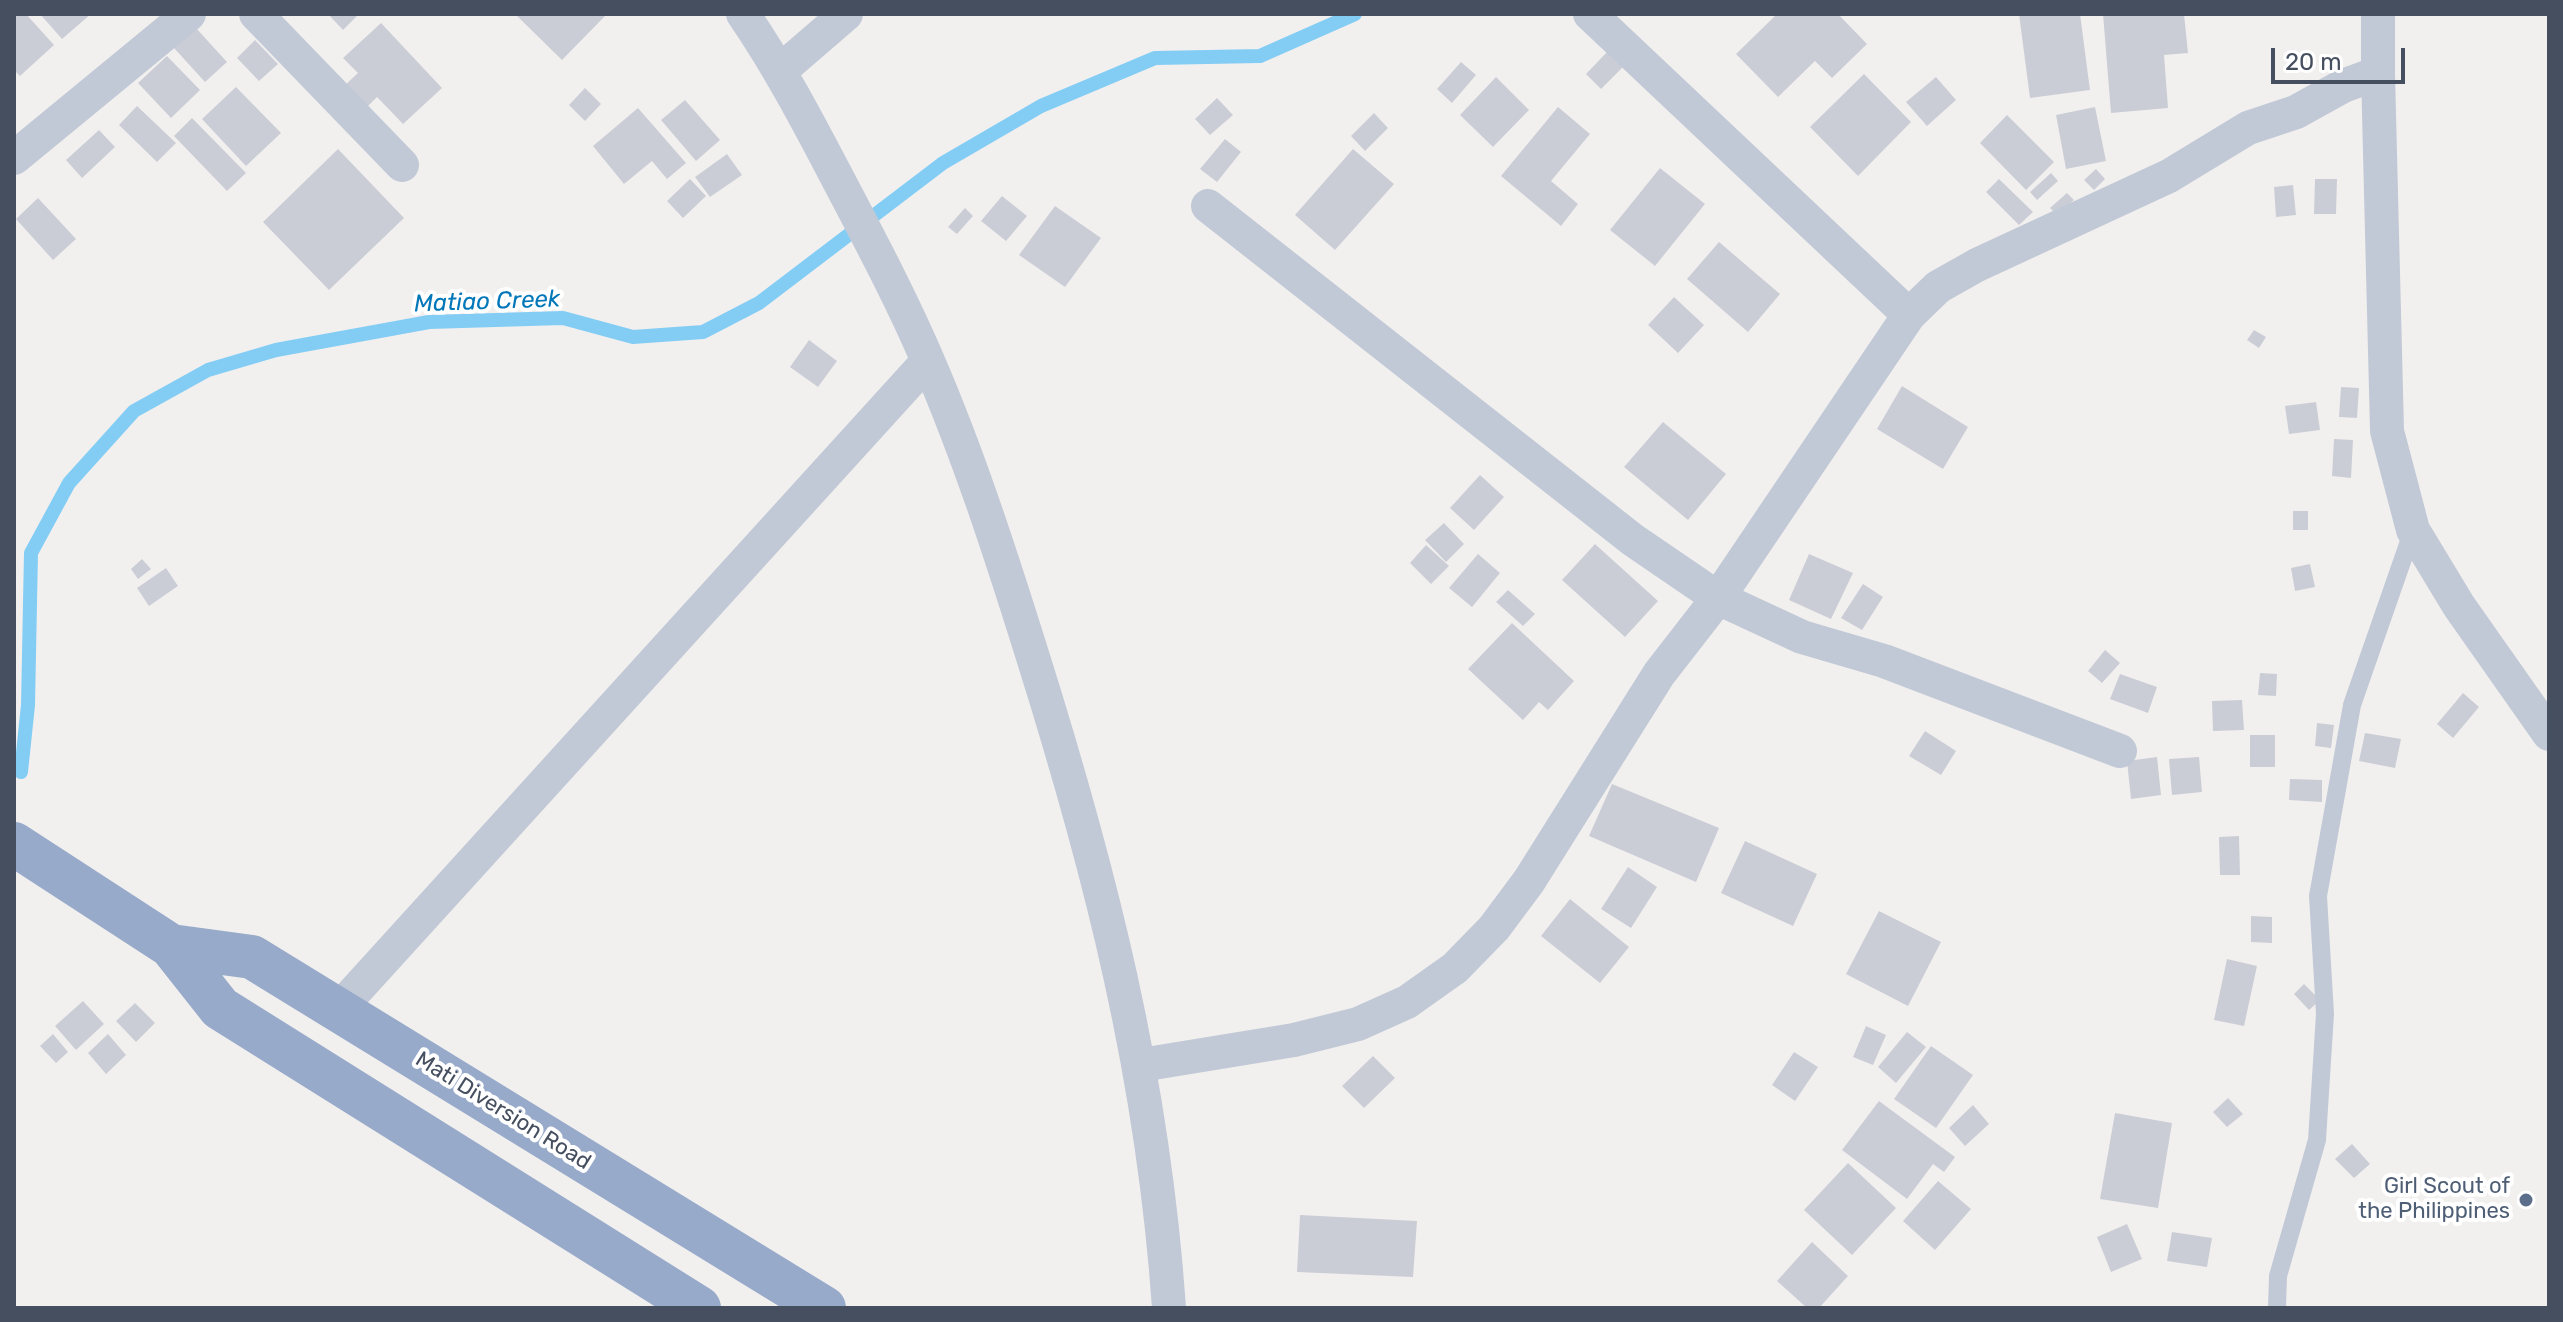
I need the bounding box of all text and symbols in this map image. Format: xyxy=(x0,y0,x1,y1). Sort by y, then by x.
scale bar xyxy=(2275,32,2409,82)
text: 20 m xyxy=(2285,48,2342,76)
water label: Matiao Creek xyxy=(413,285,561,319)
street label: Mati Diversion Road xyxy=(410,1046,596,1176)
place label: Girl Scout of the Philippines xyxy=(2358,1174,2510,1226)
marker: Girl Scout of the Philippines xyxy=(2517,1191,2535,1209)

